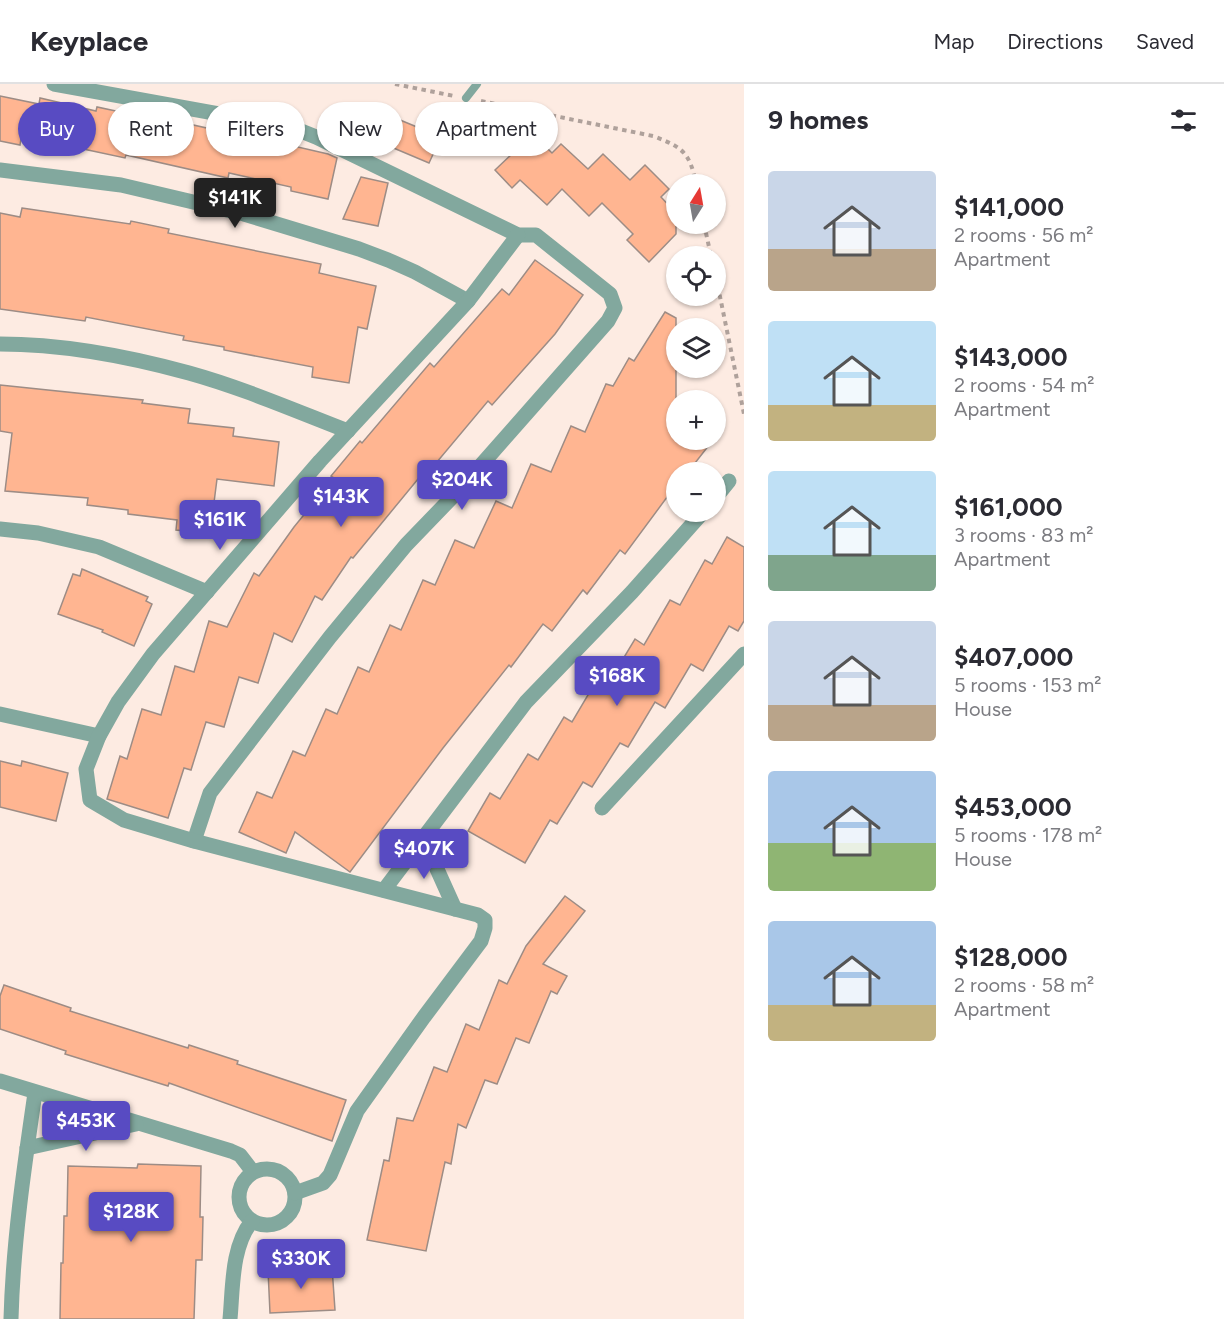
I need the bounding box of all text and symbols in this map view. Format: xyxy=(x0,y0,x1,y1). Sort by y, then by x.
text: Keyplace xyxy=(30,24,148,58)
text: Map xyxy=(933,29,974,54)
text: Directions xyxy=(1007,29,1103,54)
text: Saved xyxy=(1136,29,1194,54)
chip: Buy xyxy=(18,102,96,156)
chip: Rent xyxy=(108,102,194,156)
chip: Filters xyxy=(206,102,305,156)
chip: New xyxy=(317,102,403,156)
chip: Apartment xyxy=(415,102,558,156)
text: 9 homes xyxy=(768,104,868,136)
icon: filters xyxy=(1167,104,1200,137)
north arrow xyxy=(666,174,726,234)
map controls xyxy=(666,174,726,522)
pin: $141K xyxy=(193,178,277,229)
text: $141K xyxy=(208,185,262,209)
text: $141,000 xyxy=(954,191,1064,223)
icon: home xyxy=(816,195,888,267)
text: 2 rooms · 56 m² xyxy=(954,223,1093,247)
button: locate xyxy=(666,246,726,306)
text: Apartment xyxy=(954,247,1051,271)
button: layers xyxy=(666,318,726,378)
text: $143,000 xyxy=(954,341,1068,373)
icon: home xyxy=(816,345,888,417)
text: 2 rooms · 54 m² xyxy=(954,373,1094,397)
button: + xyxy=(666,390,726,450)
text: Apartment xyxy=(954,397,1051,421)
pin: $204K xyxy=(420,460,504,511)
button: − xyxy=(666,462,726,522)
text: $204K xyxy=(431,467,493,491)
pin: $143K xyxy=(299,477,383,528)
text: $143K xyxy=(313,484,369,508)
text: $161,000 xyxy=(954,491,1063,523)
icon: home xyxy=(816,495,888,567)
pin: $161K xyxy=(178,500,262,551)
text: $161K xyxy=(194,507,246,531)
text: 3 rooms · 83 m² xyxy=(954,523,1093,547)
text: Apartment xyxy=(954,547,1051,571)
text: $407,000 xyxy=(954,641,1073,673)
icon: home xyxy=(816,645,888,717)
pin: $168K xyxy=(575,656,659,707)
text: $168K xyxy=(589,663,645,687)
text: 5 rooms · 153 m² xyxy=(954,673,1102,697)
text: House xyxy=(954,697,1012,721)
text: $453,000 xyxy=(954,791,1072,823)
icon: home xyxy=(816,795,888,867)
text: 5 rooms · 178 m² xyxy=(954,823,1102,847)
pin: $407K xyxy=(382,829,466,880)
text: $407K xyxy=(393,836,455,860)
text: House xyxy=(954,847,1012,871)
text: $128,000 xyxy=(954,941,1068,973)
icon: home xyxy=(816,945,888,1017)
text: 2 rooms · 58 m² xyxy=(954,973,1094,997)
text: Apartment xyxy=(954,997,1051,1021)
pin: $453K xyxy=(44,1101,128,1152)
text: $453K xyxy=(56,1108,116,1132)
pin: $128K xyxy=(89,1192,173,1243)
text: $128K xyxy=(103,1199,159,1223)
pin: $330K xyxy=(259,1239,343,1290)
text: $330K xyxy=(271,1246,331,1270)

